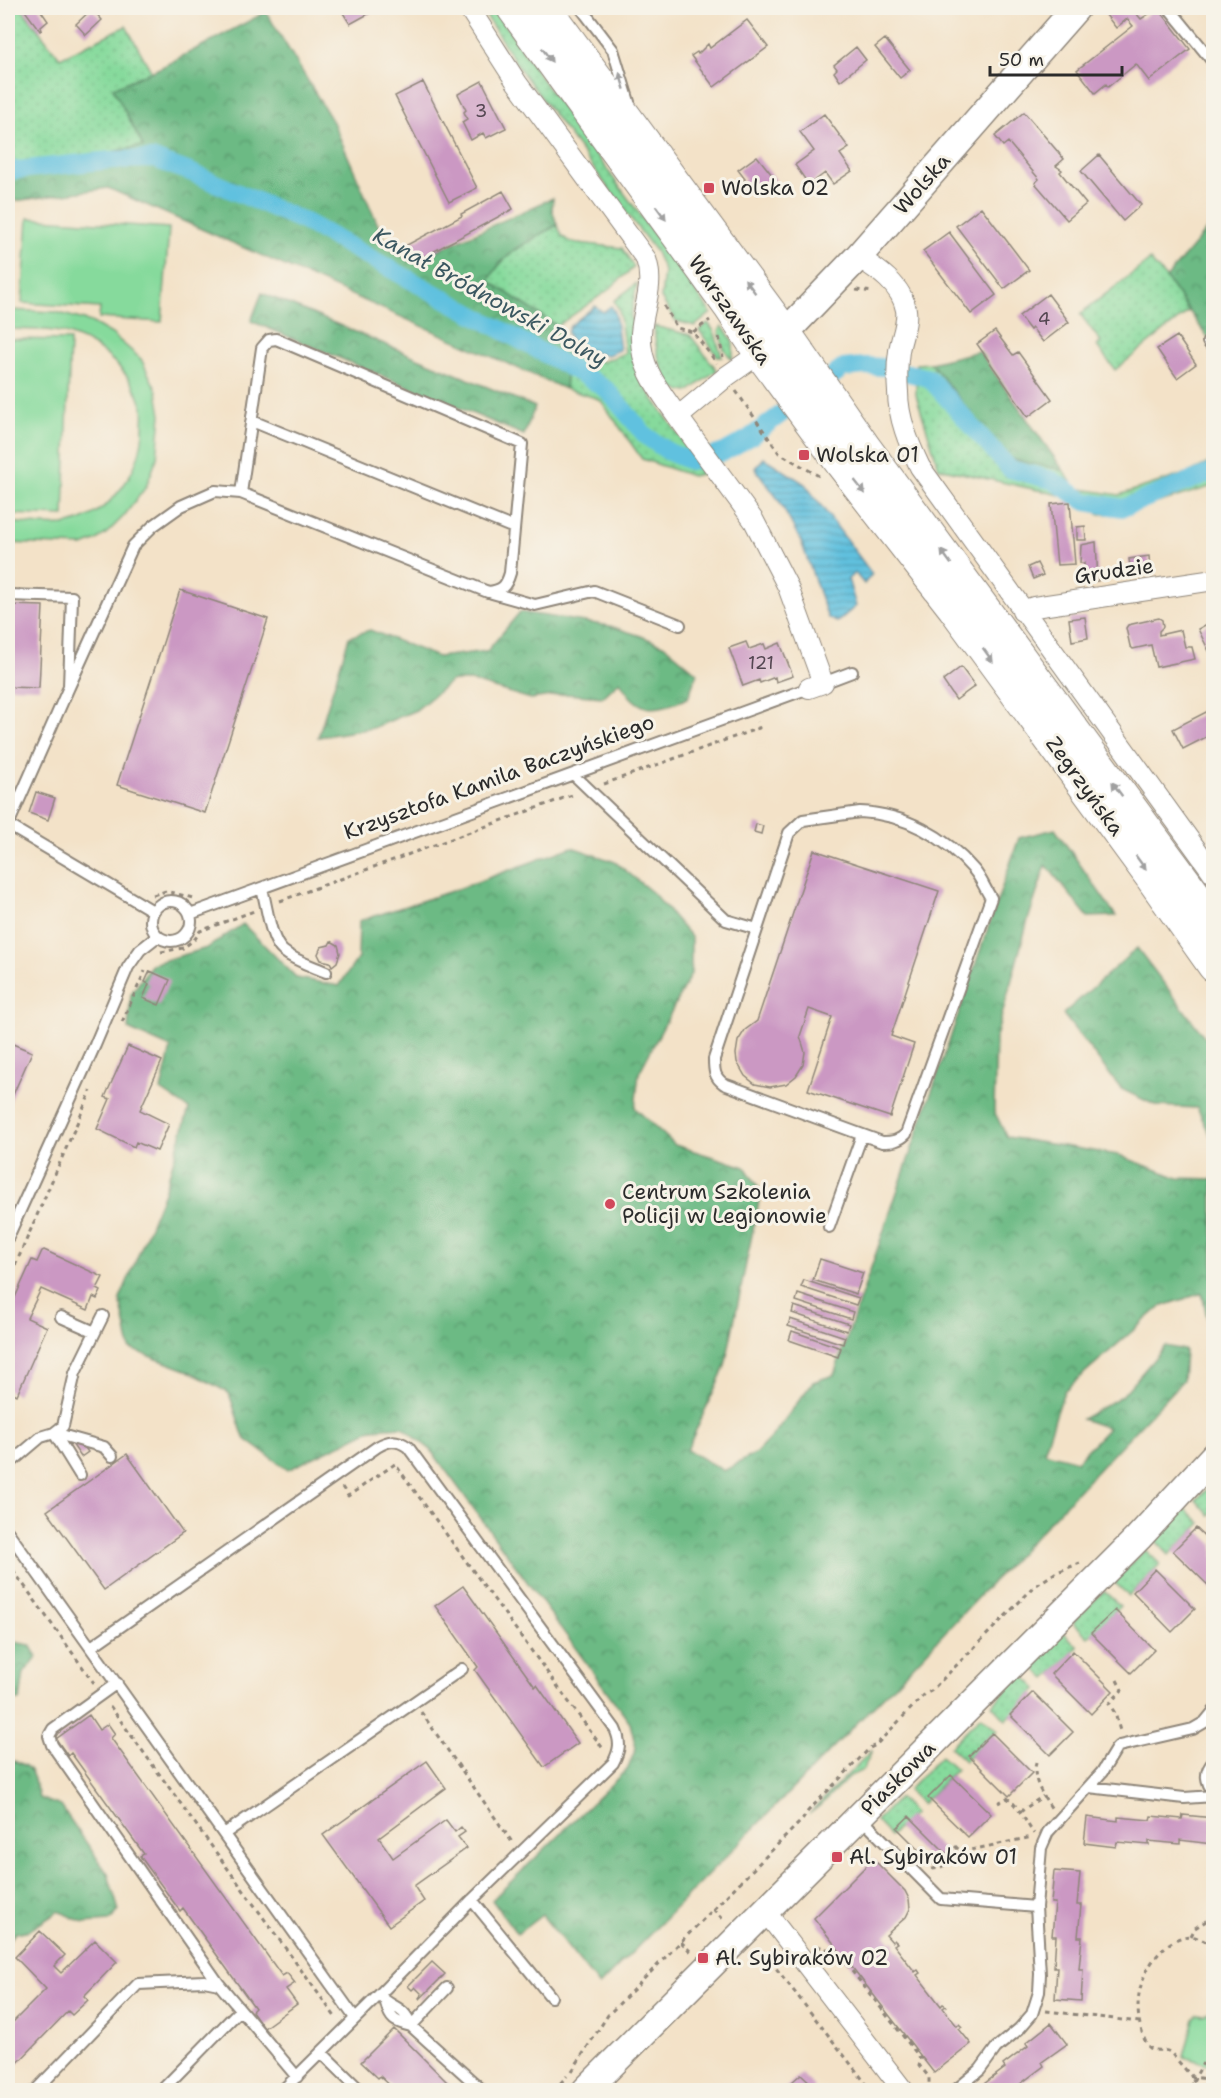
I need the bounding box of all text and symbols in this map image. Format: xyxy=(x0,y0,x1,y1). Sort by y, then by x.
scale bar xyxy=(990,39,1122,77)
one-way arrow xyxy=(541,46,553,62)
text: 50 m xyxy=(999,48,1044,72)
one-way arrow xyxy=(617,72,626,90)
house number: 3 xyxy=(475,99,487,123)
street label: Wolska xyxy=(888,147,956,221)
place label: Wolska 02 xyxy=(721,174,829,202)
marker: Wolska 02 xyxy=(702,181,716,195)
one-way arrow xyxy=(655,204,667,220)
water label: Kanał Bródnowski Dolny xyxy=(368,221,612,373)
street label: Warszawska xyxy=(682,249,778,371)
one-way arrow xyxy=(744,279,756,295)
house number: 4 xyxy=(1038,307,1050,331)
place label: Wolska 01 xyxy=(816,441,919,469)
marker: Wolska 01 xyxy=(797,448,811,462)
one-way arrow xyxy=(853,479,866,495)
one-way arrow xyxy=(940,550,952,565)
street label: Grudzie xyxy=(1073,552,1155,590)
one-way arrow xyxy=(982,647,994,663)
house number: 121 xyxy=(748,651,774,675)
street label: Krzysztofa Kamila Baczyńskiego xyxy=(340,708,658,846)
street label: Zegrzyńska xyxy=(1039,731,1131,841)
one-way arrow xyxy=(1111,782,1123,797)
one-way arrow xyxy=(1135,854,1147,870)
place label: Centrum Szkolenia Policji w Legionowie xyxy=(622,1178,827,1230)
marker: Centrum Szkolenia Policji w Legionowie xyxy=(603,1197,617,1211)
street label: Piaskowa xyxy=(854,1734,942,1822)
place label: Al. Sybiraków 01 xyxy=(849,1843,1017,1871)
marker: Al. Sybiraków 01 xyxy=(830,1850,844,1864)
place label: Al. Sybiraków 02 xyxy=(715,1944,889,1972)
marker: Al. Sybiraków 02 xyxy=(696,1951,710,1965)

